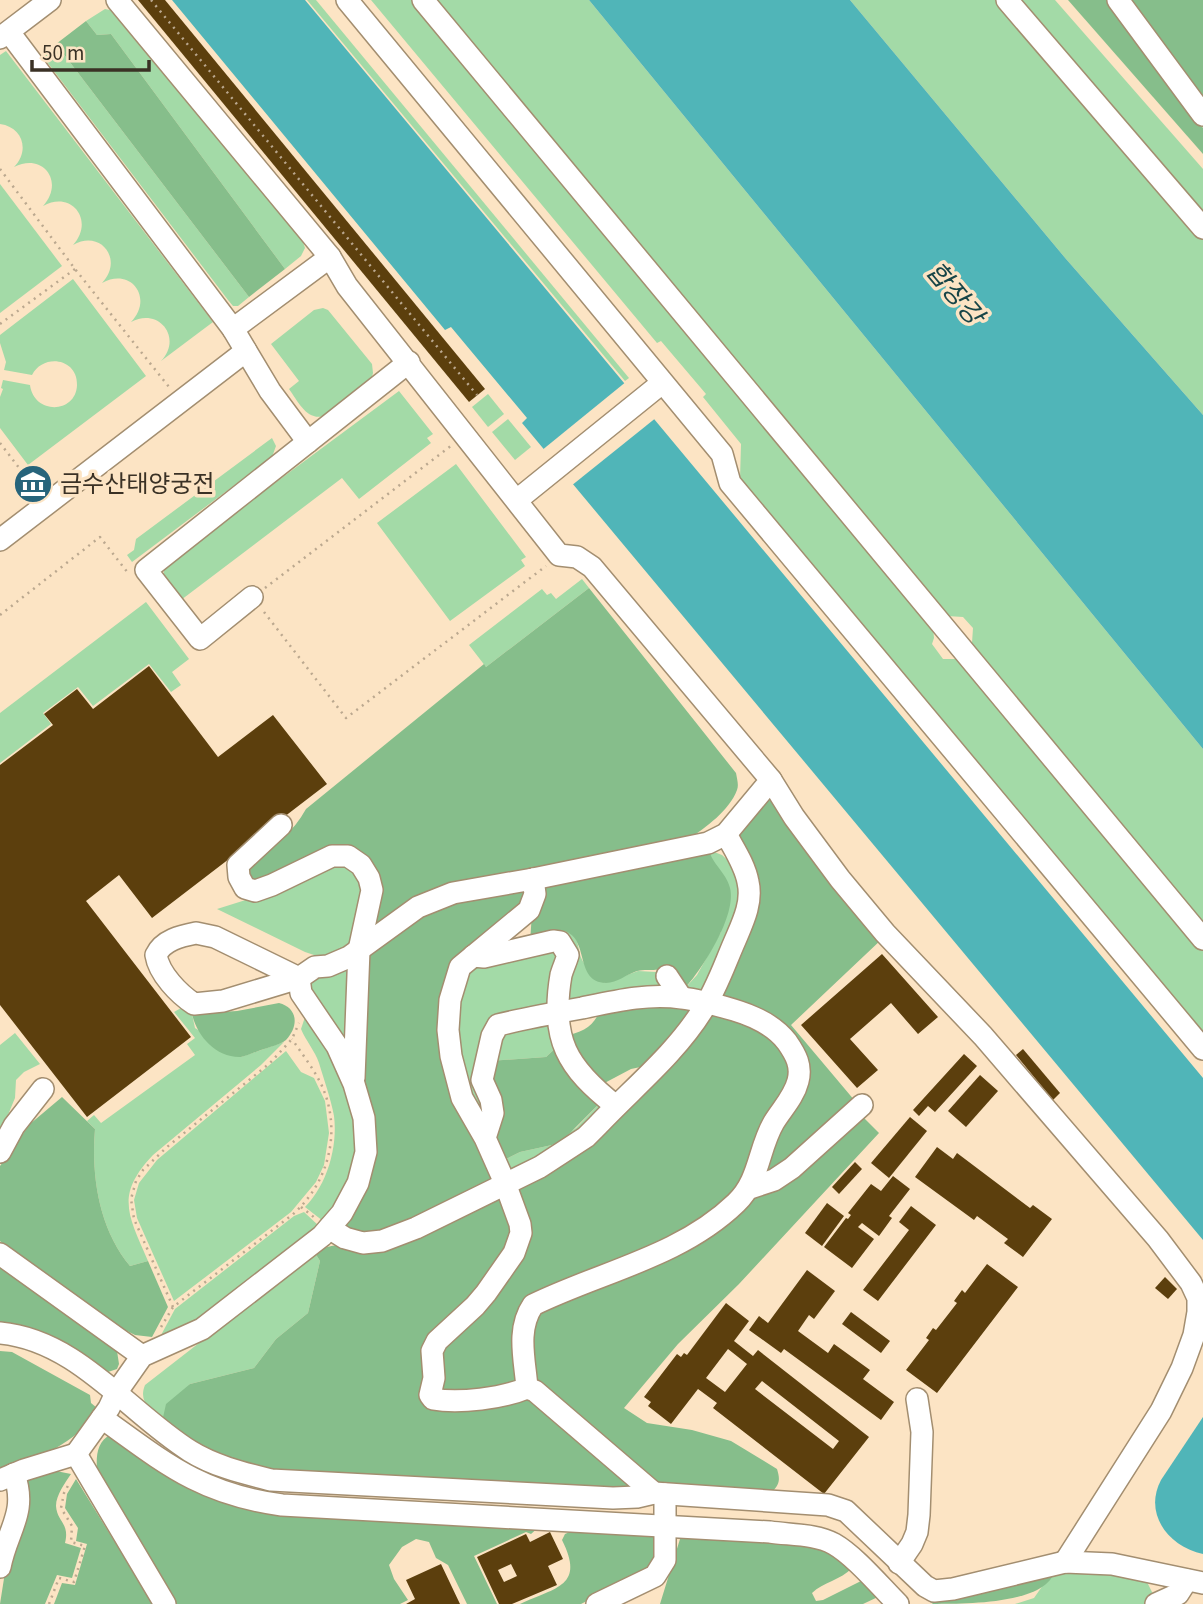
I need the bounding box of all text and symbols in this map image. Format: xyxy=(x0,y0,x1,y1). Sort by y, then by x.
scale bar xyxy=(32,28,149,72)
text: 50 m xyxy=(42,38,84,68)
water label: 합장강 xyxy=(917,254,994,335)
museum icon: 금수산태양궁전 xyxy=(12,463,54,505)
place label: 금수산태양궁전 xyxy=(60,467,215,502)

